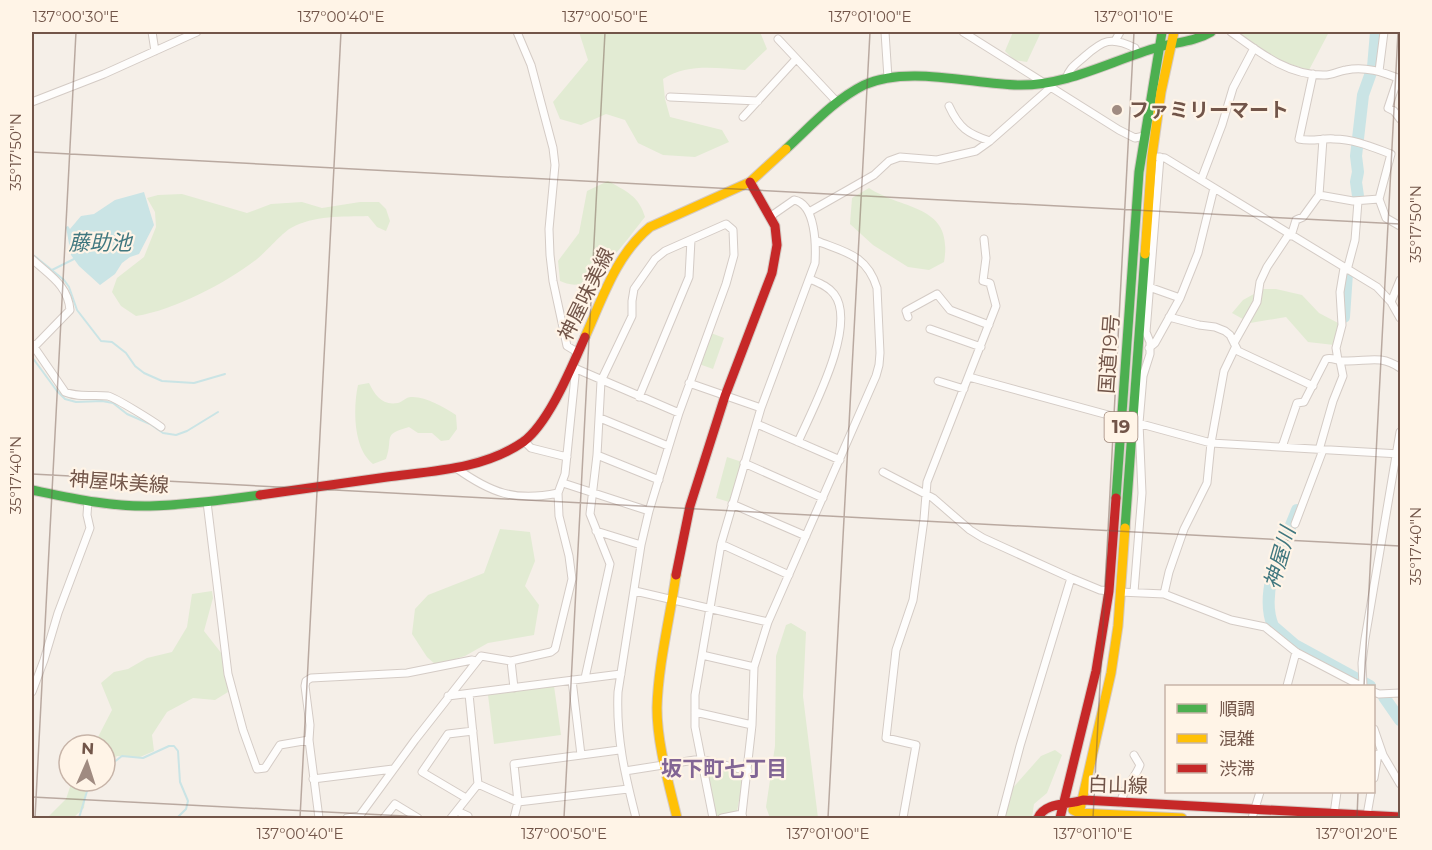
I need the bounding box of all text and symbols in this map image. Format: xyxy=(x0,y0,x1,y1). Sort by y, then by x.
text: 137°00'30"E xyxy=(33,7,119,26)
text: 137°00'40"E xyxy=(298,7,384,26)
text: 137°00'50"E xyxy=(562,7,648,26)
text: 137°01'00"E xyxy=(829,7,912,26)
text: 137°01'10"E xyxy=(1094,7,1174,26)
place label: ファミリーマート xyxy=(1129,98,1289,122)
marker: ファミリーマート xyxy=(1110,103,1124,117)
text: 35°17'50"N xyxy=(6,113,25,191)
text: 35°17'50"N xyxy=(1406,185,1425,263)
water label: 藤助池 xyxy=(69,230,133,255)
street label: 神屋味美線 xyxy=(553,244,619,344)
street label: 国道19号 xyxy=(1094,314,1124,394)
road number: 19 xyxy=(1104,412,1138,442)
text: 35°17'40"N xyxy=(6,436,25,514)
street label: 神屋味美線 xyxy=(68,467,170,497)
text: 35°17'40"N xyxy=(1406,507,1425,585)
water label: 神屋川 xyxy=(1259,522,1301,592)
legend xyxy=(1165,685,1375,793)
text: 順調 xyxy=(1219,698,1255,720)
text: 混雑 xyxy=(1219,728,1255,750)
north arrow xyxy=(57,733,117,793)
text: N xyxy=(81,739,95,758)
district label: 坂下町七丁目 xyxy=(661,756,787,781)
text: 渋滞 xyxy=(1219,758,1255,780)
street label: 白山線 xyxy=(1088,772,1148,798)
text: 137°00'40"E xyxy=(257,824,343,843)
text: 137°00'50"E xyxy=(521,824,607,843)
text: 137°01'00"E xyxy=(787,824,870,843)
text: 137°01'10"E xyxy=(1053,824,1133,843)
text: 137°01'20"E xyxy=(1316,824,1398,843)

